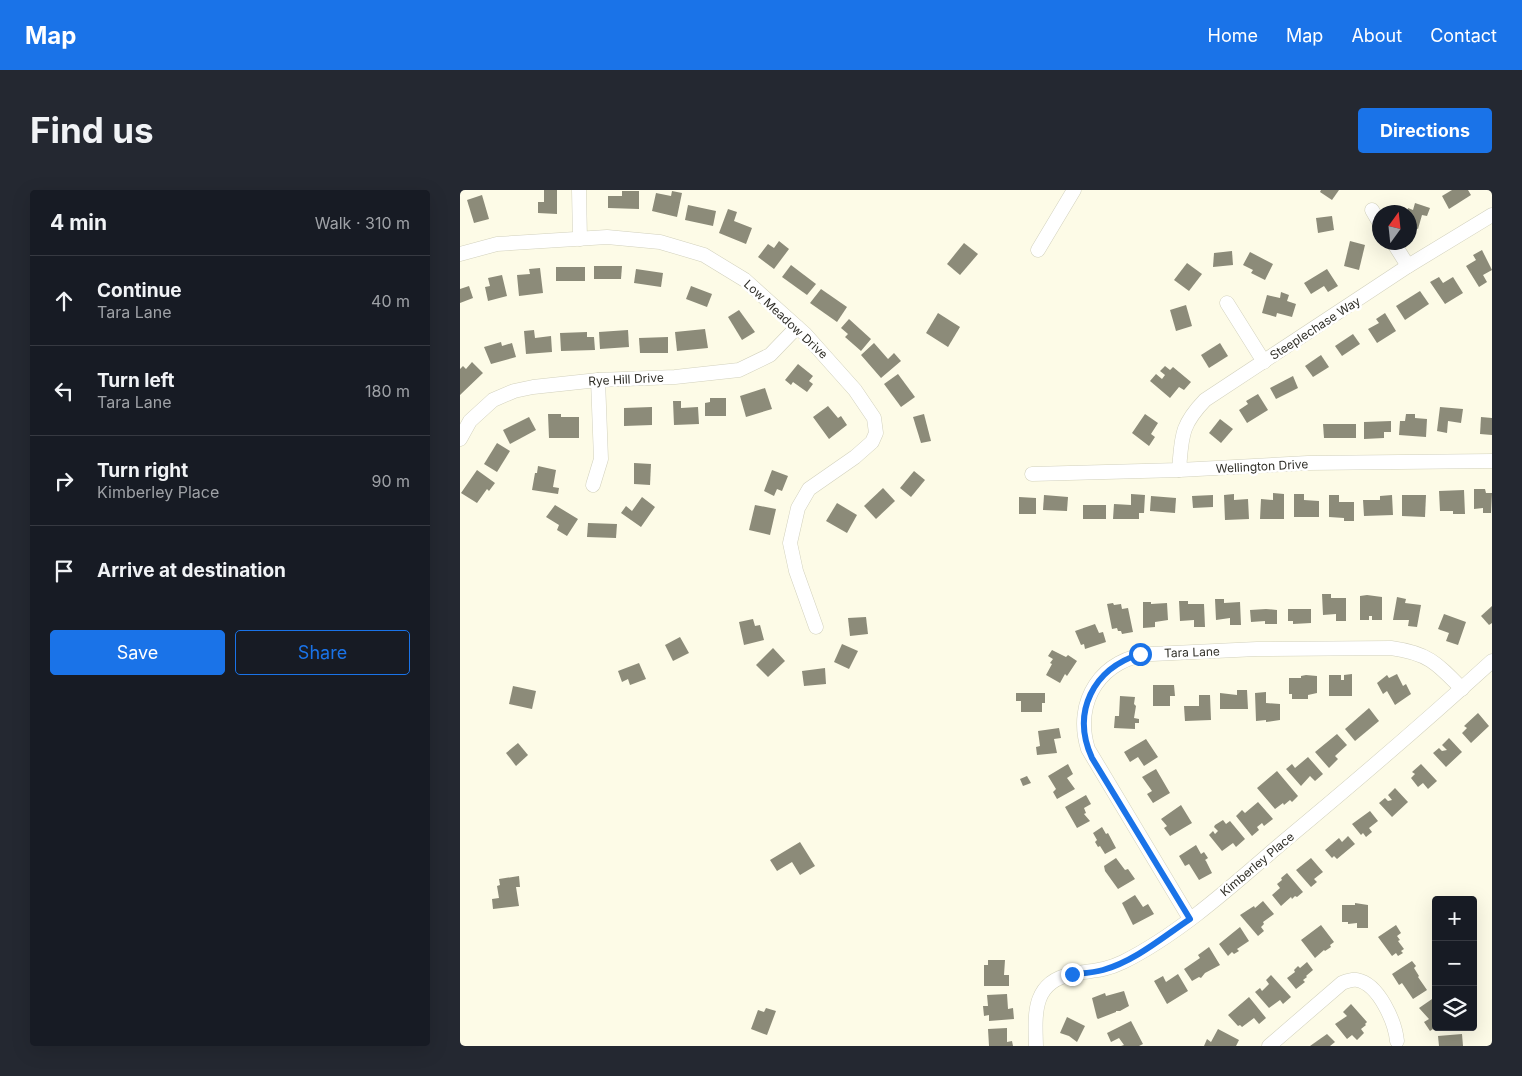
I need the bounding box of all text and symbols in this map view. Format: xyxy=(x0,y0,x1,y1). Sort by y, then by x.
text: Map xyxy=(25,21,76,50)
text: Home xyxy=(1208,25,1258,46)
text: Map xyxy=(1286,25,1323,46)
text: About xyxy=(1351,25,1402,46)
text: Contact xyxy=(1430,25,1497,46)
button: Directions xyxy=(1358,108,1492,153)
text: Find us xyxy=(30,109,154,151)
north arrow xyxy=(1372,205,1417,250)
text: 4 min xyxy=(50,210,107,235)
text: Walk · 310 m xyxy=(315,213,410,233)
street label: Low Meadow Drive xyxy=(741,276,831,362)
text: Continue xyxy=(97,279,182,302)
icon: ahead xyxy=(50,287,78,315)
text: 40 m xyxy=(371,291,410,311)
street label: Steeplechase Way xyxy=(1267,293,1363,363)
text: Tara Lane xyxy=(97,302,171,322)
text: Turn left xyxy=(97,369,175,392)
street label: Rye Hill Drive xyxy=(588,370,664,388)
icon: left xyxy=(50,377,78,405)
text: 180 m xyxy=(365,381,410,401)
text: Tara Lane xyxy=(97,392,171,412)
street label: Wellington Drive xyxy=(1215,456,1309,476)
text: Turn right xyxy=(97,459,188,482)
icon: right xyxy=(50,467,78,495)
text: 90 m xyxy=(371,471,410,491)
text: Kimberley Place xyxy=(97,482,219,502)
icon: arrive xyxy=(50,557,78,585)
text: Arrive at destination xyxy=(97,559,286,582)
button: Save xyxy=(50,630,225,675)
button: Share xyxy=(235,630,410,675)
route start xyxy=(1129,643,1152,666)
street label: Tara Lane xyxy=(1164,644,1220,660)
street label: Kimberley Place xyxy=(1217,829,1297,899)
map controls xyxy=(1432,896,1477,1031)
button: + xyxy=(1432,896,1477,941)
button: − xyxy=(1432,941,1477,986)
route end xyxy=(1061,963,1084,986)
button: layers xyxy=(1432,986,1477,1031)

